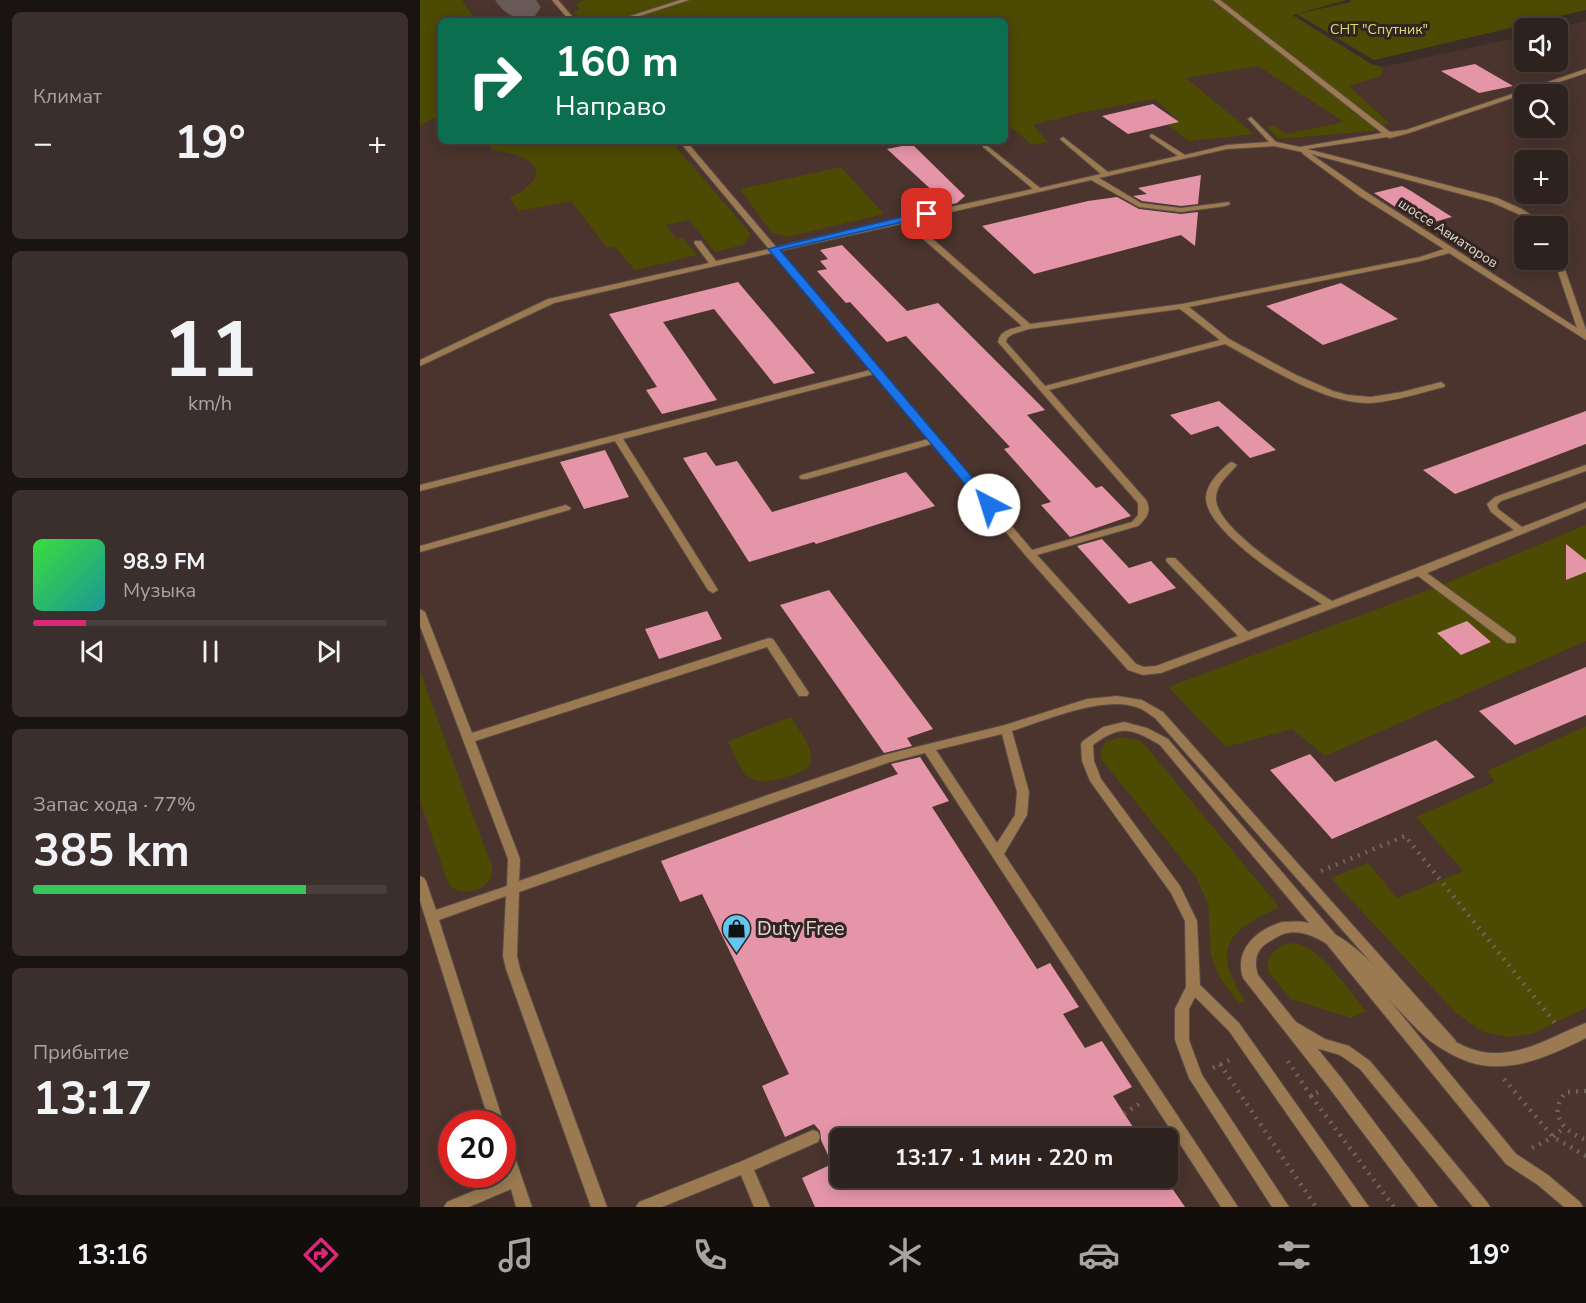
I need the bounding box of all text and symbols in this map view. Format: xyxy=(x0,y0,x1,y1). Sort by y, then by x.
map controls xyxy=(1514,18,1568,270)
button: sound xyxy=(1514,18,1568,72)
park label: СНТ "Спутник" xyxy=(1330,20,1428,39)
text: 160 m xyxy=(555,34,679,91)
icon: right xyxy=(456,42,534,120)
text: Климат xyxy=(33,83,102,110)
button: search xyxy=(1514,84,1568,138)
text: Направо xyxy=(555,88,666,125)
text: 19° xyxy=(174,113,246,174)
text: − xyxy=(33,121,53,166)
text: + xyxy=(367,121,387,166)
button: + xyxy=(1514,150,1568,204)
pin xyxy=(901,188,952,239)
street label: шоссе Авиаторов xyxy=(1395,194,1502,273)
icon: arrive xyxy=(910,197,943,230)
button: − xyxy=(1514,216,1568,270)
text: 11 xyxy=(163,297,257,404)
text: km/h xyxy=(188,390,232,417)
position arrow xyxy=(957,473,1021,537)
text: 98.9 FM xyxy=(123,547,205,577)
text: Музыка xyxy=(123,577,196,604)
icon: previous xyxy=(76,635,109,668)
icon: pause xyxy=(194,635,227,668)
icon: next xyxy=(312,635,345,668)
text: Запас хода · 77% xyxy=(33,791,196,818)
text: 385 km xyxy=(33,821,190,882)
shop icon: Duty Free xyxy=(720,912,752,954)
place label: Duty Free xyxy=(757,915,845,942)
text: Прибытие xyxy=(33,1039,129,1066)
text: 13:17 xyxy=(33,1069,152,1130)
speed limit sign: 20 xyxy=(438,1110,516,1188)
text: 13:17 · 1 мин · 220 m xyxy=(895,1143,1113,1173)
icon: directions xyxy=(300,1234,342,1276)
icon: music xyxy=(495,1234,537,1276)
icon: phone xyxy=(689,1234,731,1276)
icon: climate xyxy=(884,1234,926,1276)
icon: car xyxy=(1078,1234,1120,1276)
icon: filters xyxy=(1273,1234,1315,1276)
text: 13:16 xyxy=(76,1237,148,1274)
text: 19° xyxy=(1467,1237,1510,1274)

